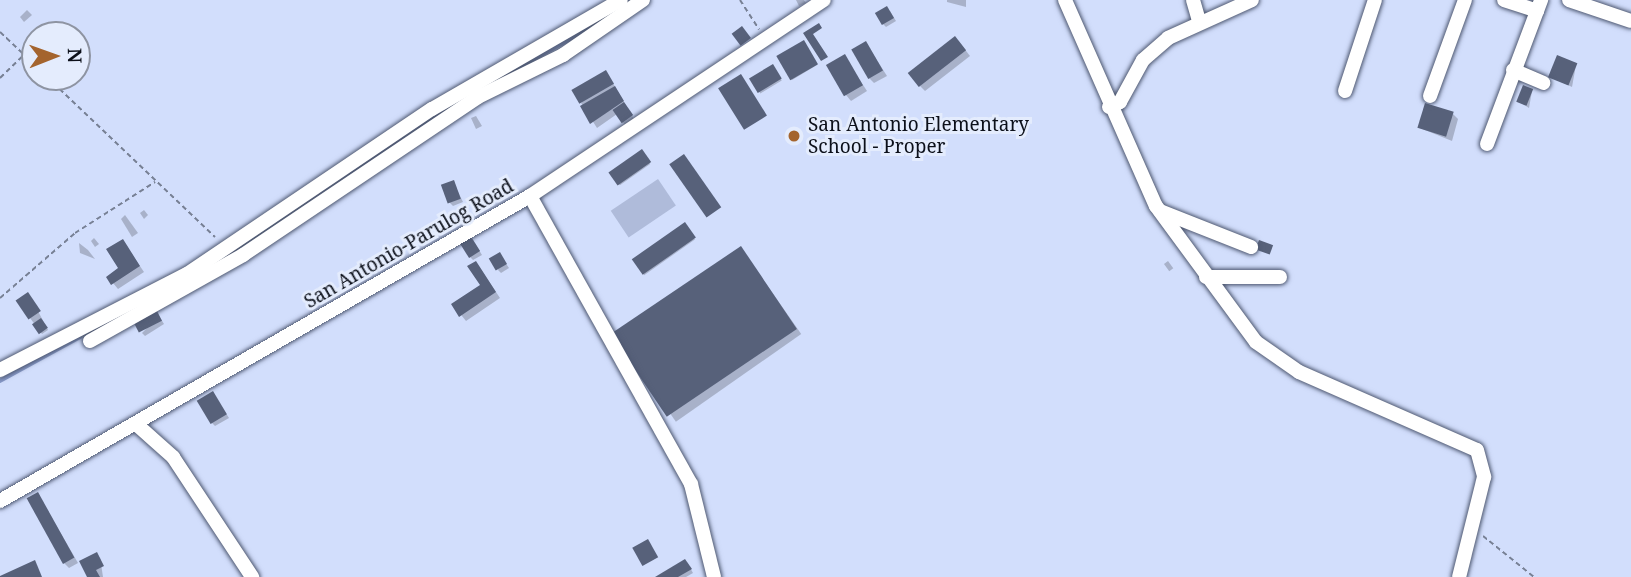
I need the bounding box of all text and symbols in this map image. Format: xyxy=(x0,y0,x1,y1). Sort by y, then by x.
north arrow xyxy=(21,21,91,91)
text: N xyxy=(62,48,88,63)
place label: San Antonio Elementary School - Proper xyxy=(808,114,1029,158)
marker: San Antonio Elementary School - Proper xyxy=(786,128,802,144)
street label: San Antonio-Parulog Road xyxy=(300,175,518,313)

